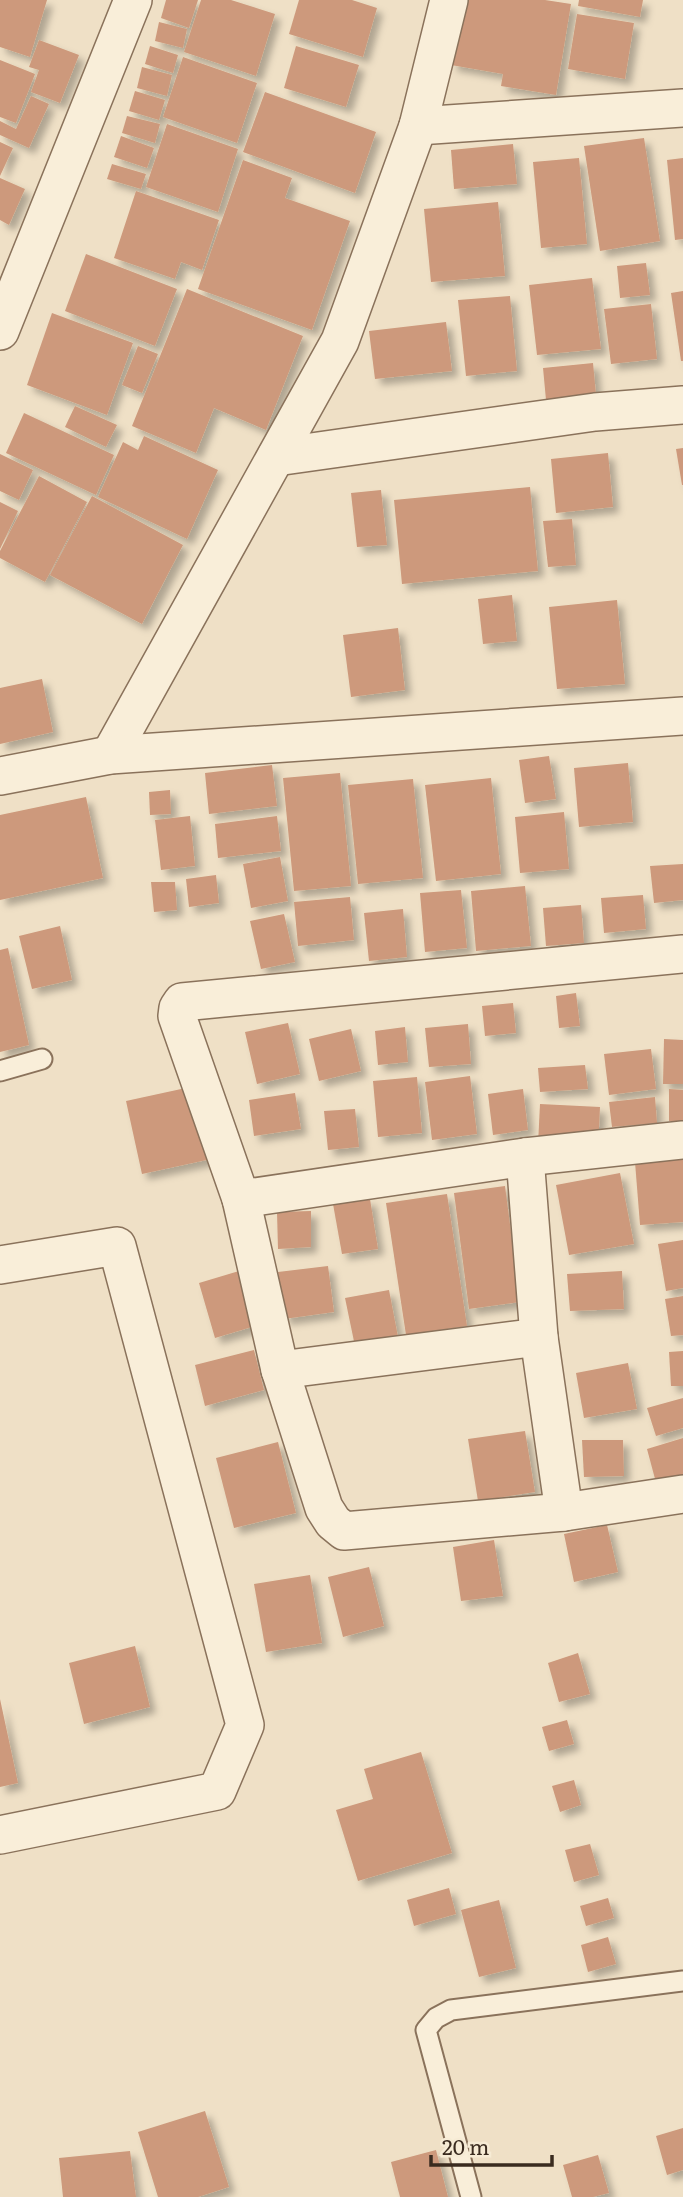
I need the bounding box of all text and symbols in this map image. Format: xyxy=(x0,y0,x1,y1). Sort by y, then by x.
scale bar xyxy=(431,2124,552,2168)
text: 20 m xyxy=(442,2130,489,2161)

